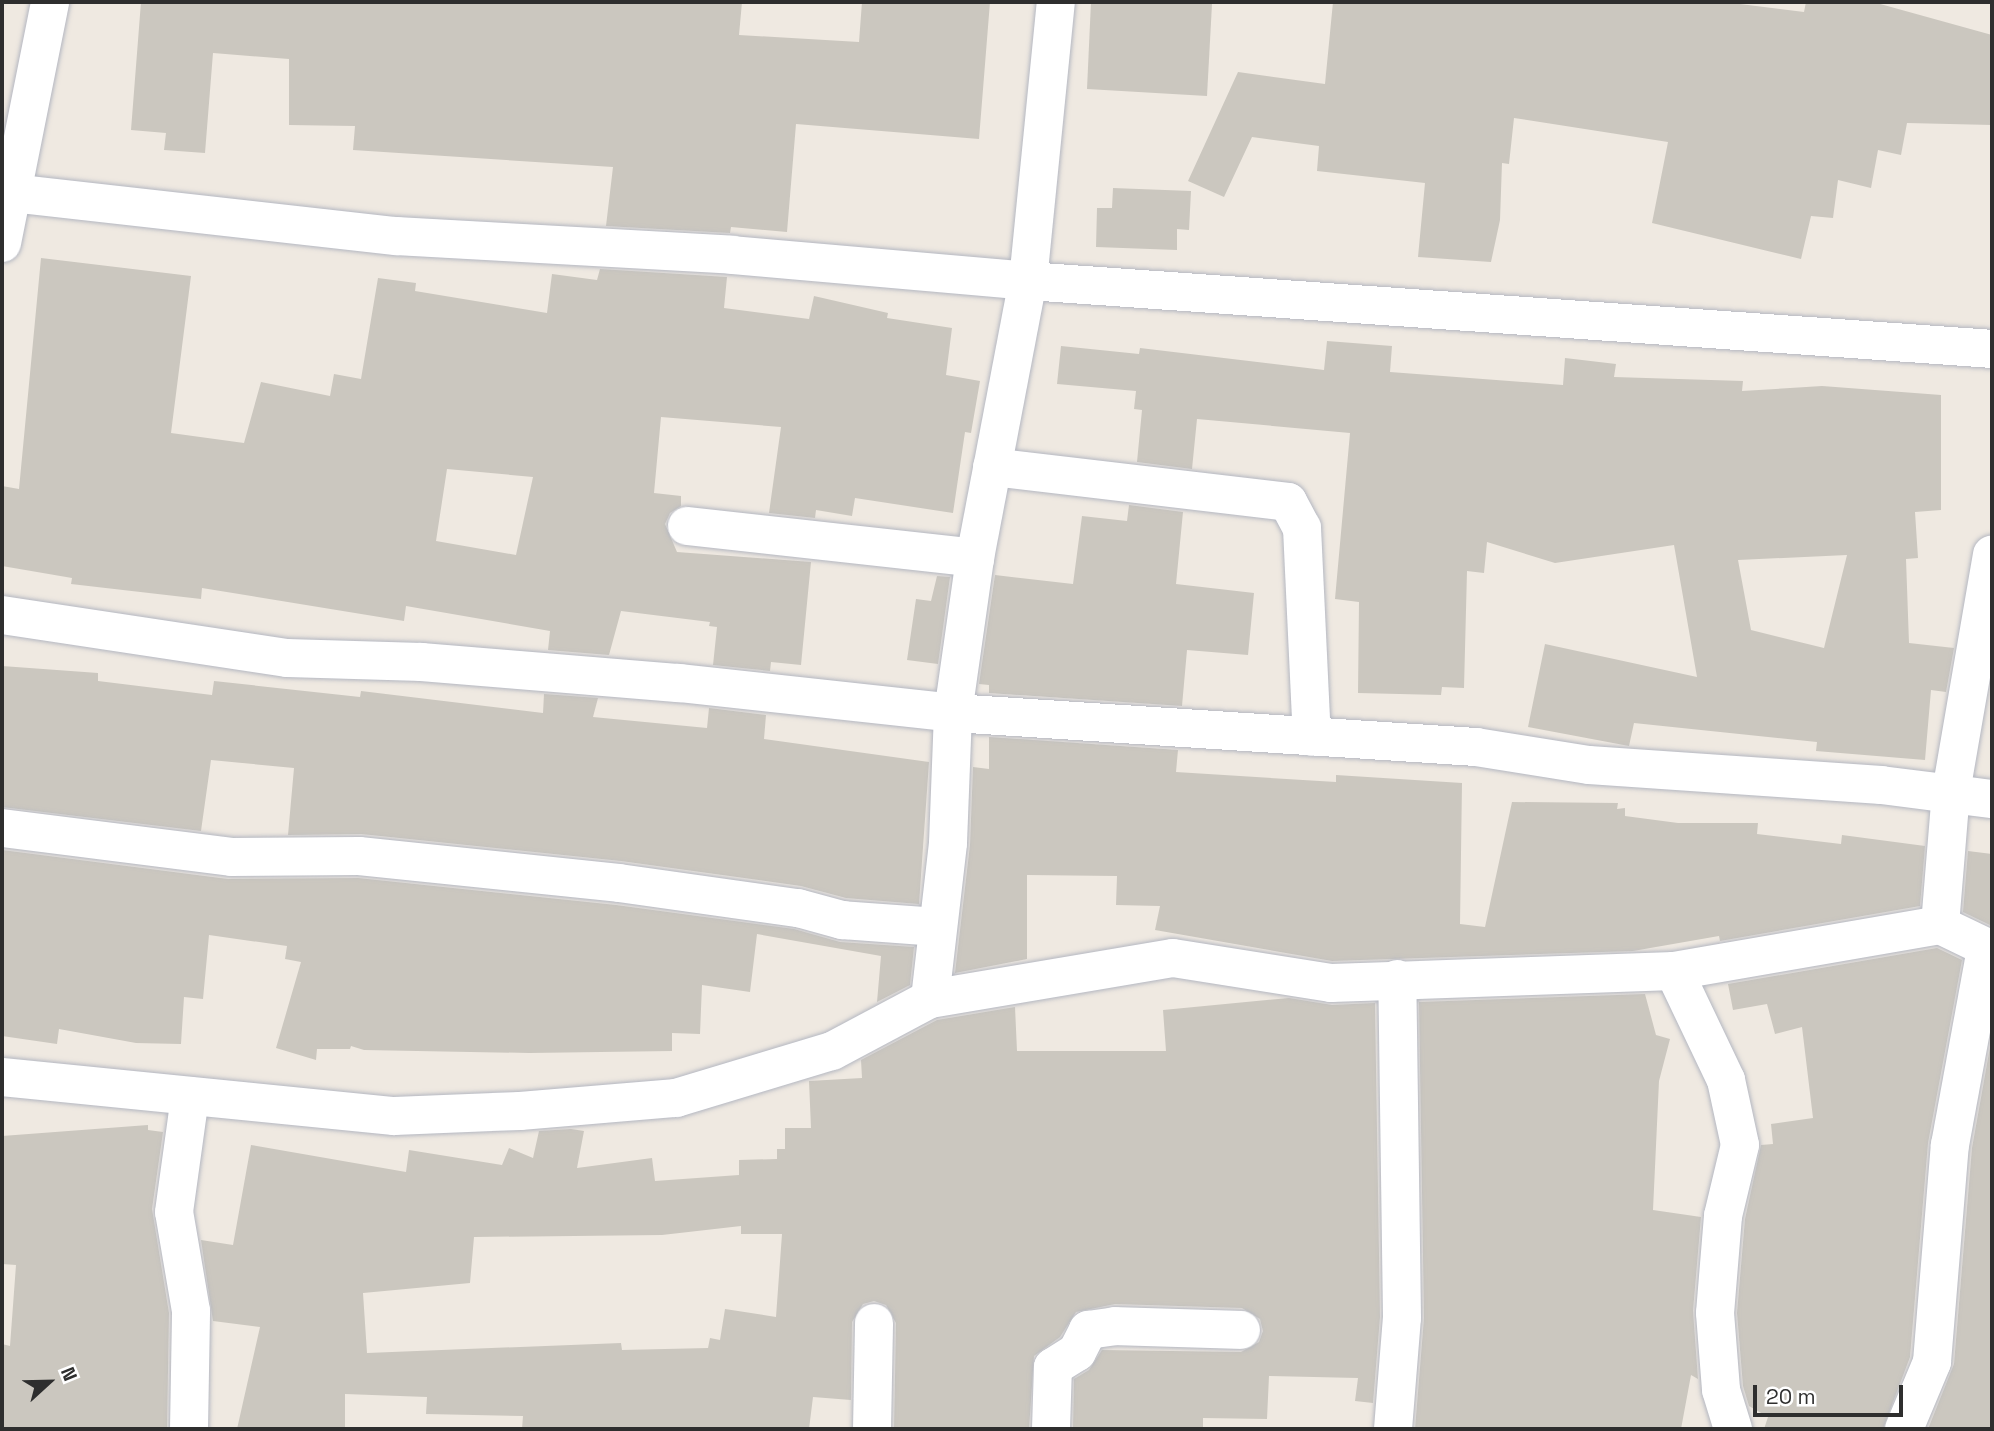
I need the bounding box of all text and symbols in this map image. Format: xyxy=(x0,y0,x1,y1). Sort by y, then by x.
north arrow xyxy=(14,1347,84,1417)
text: N xyxy=(55,1363,83,1385)
scale bar xyxy=(1756,1372,1906,1416)
text: 20 m xyxy=(1766,1383,1816,1410)

